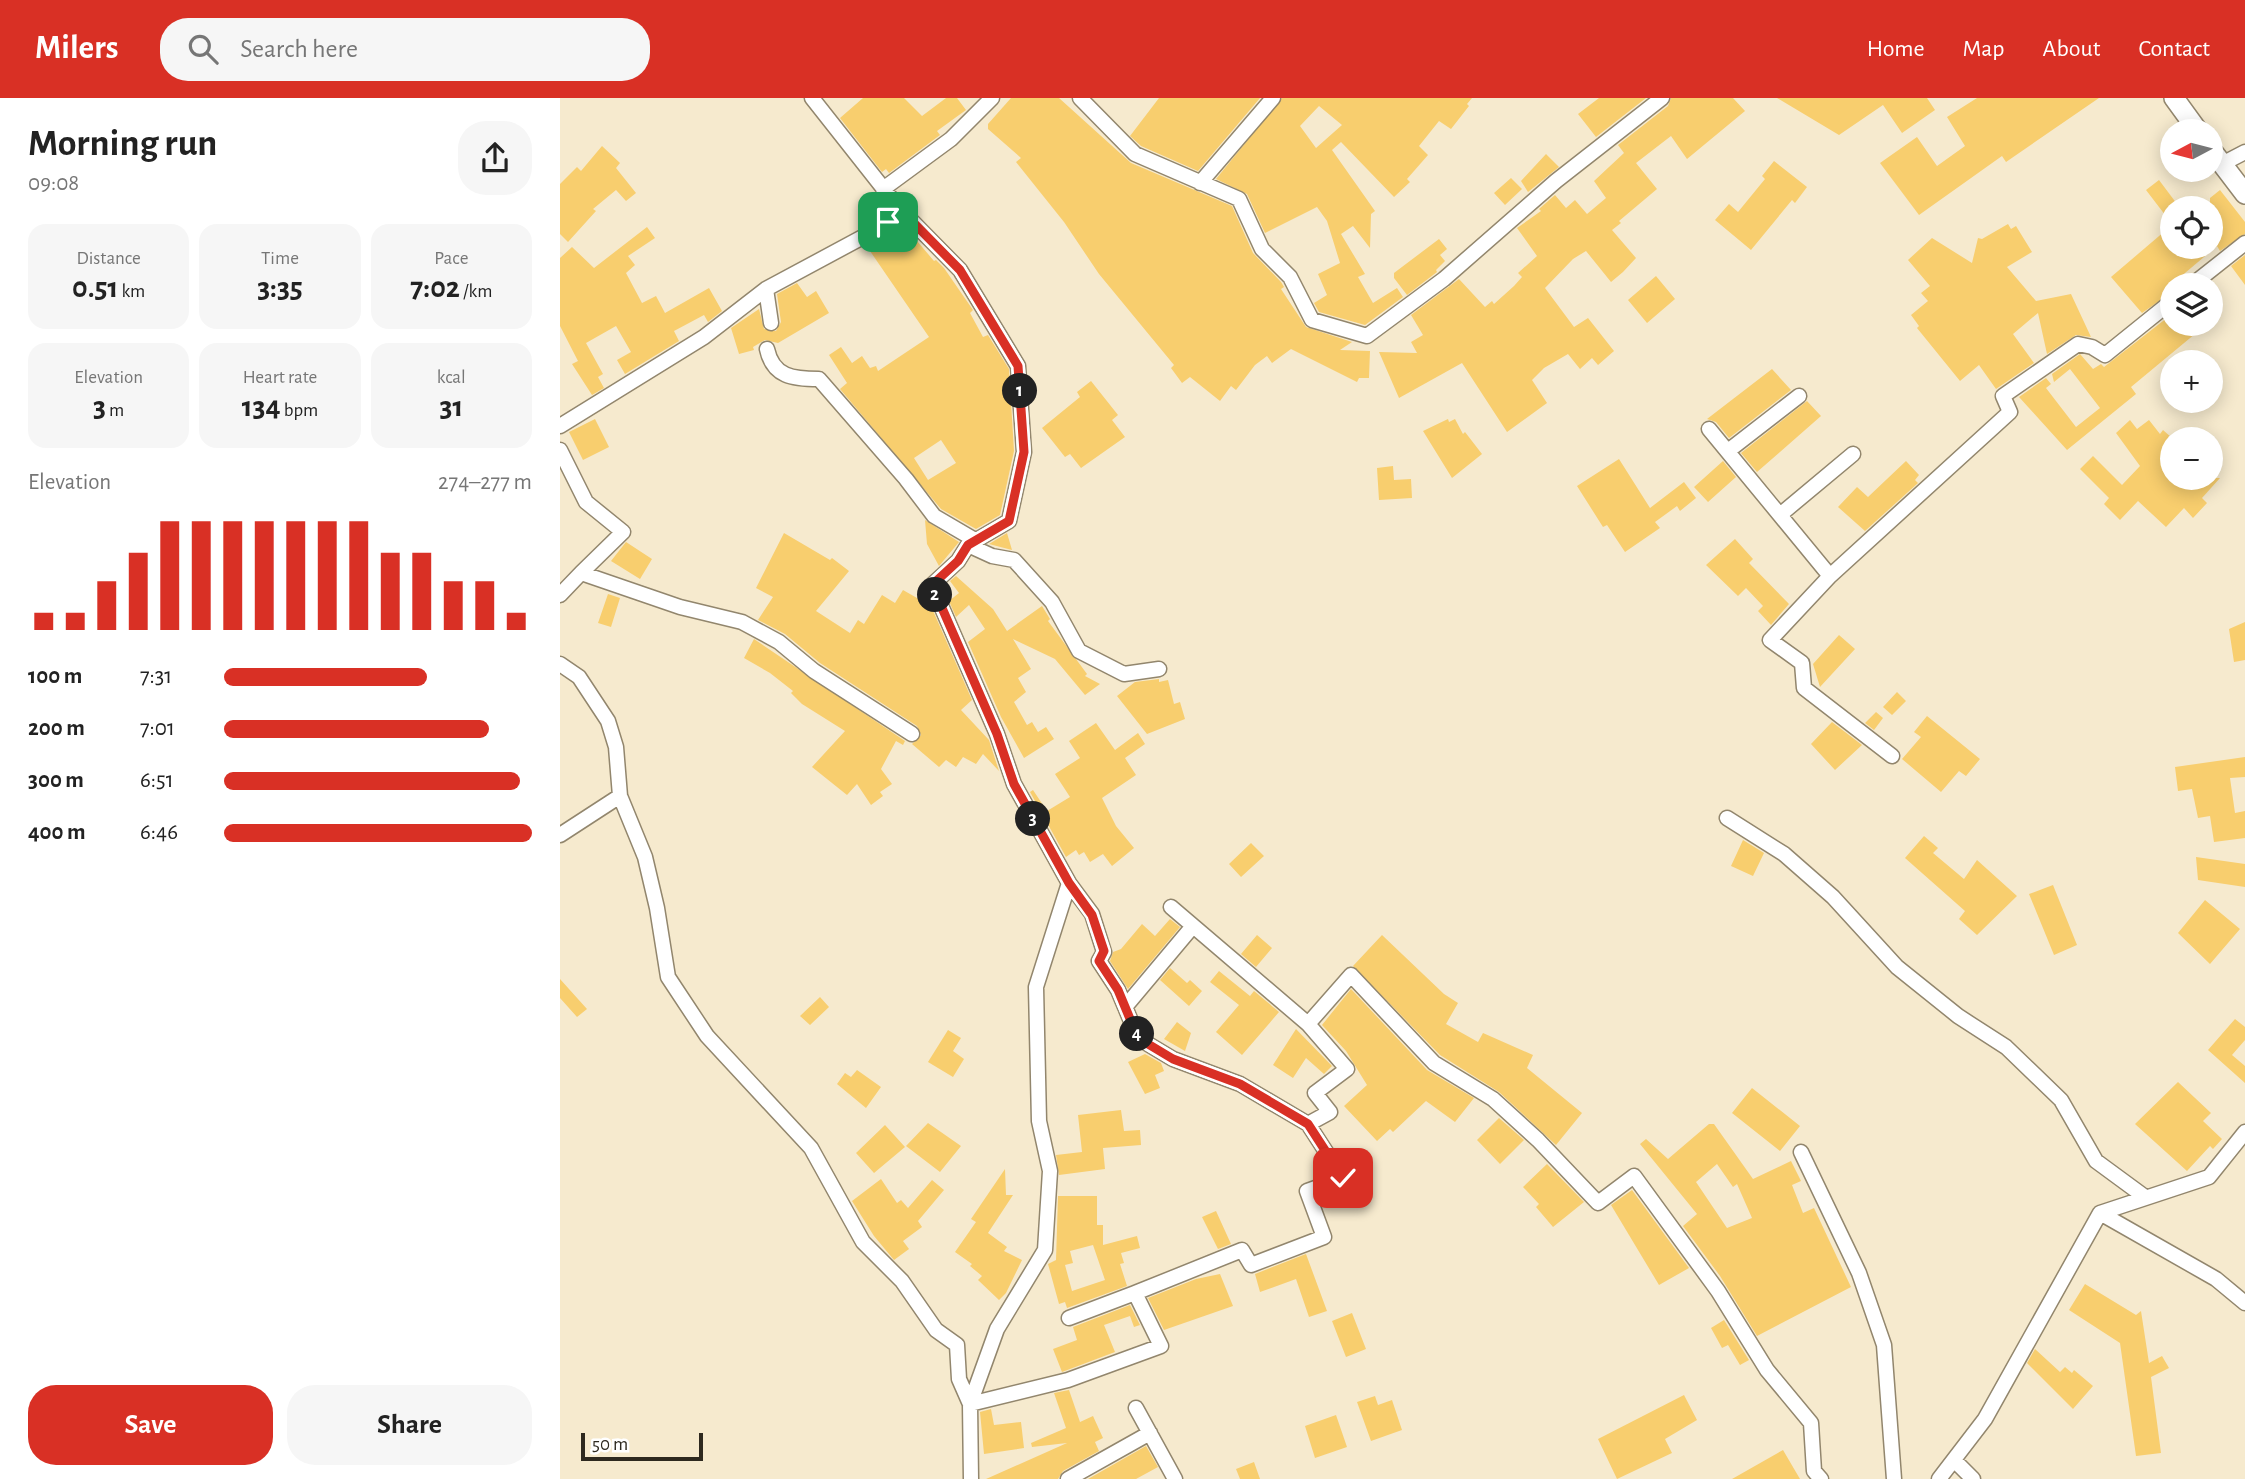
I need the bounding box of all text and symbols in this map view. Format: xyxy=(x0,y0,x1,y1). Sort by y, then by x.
search box xyxy=(160,18,650,81)
icon: search xyxy=(184,30,222,68)
text: Milers xyxy=(35,32,118,65)
text: Search here xyxy=(240,36,358,62)
text: Home xyxy=(1867,37,1925,61)
text: Map xyxy=(1963,37,2005,61)
text: About xyxy=(2043,37,2100,61)
text: Contact xyxy=(2138,37,2210,61)
north arrow xyxy=(2160,119,2222,182)
map controls xyxy=(2160,119,2223,490)
button: share xyxy=(458,121,532,195)
text: Morning run xyxy=(28,125,217,163)
text: 09:08 xyxy=(28,172,79,195)
pin xyxy=(858,192,918,252)
button: locate xyxy=(2160,196,2223,259)
icon: arrive xyxy=(869,203,907,241)
text: Distance xyxy=(76,249,141,268)
text: Time xyxy=(261,249,299,268)
text: Pace xyxy=(434,249,468,268)
text: 0.51 xyxy=(72,273,118,303)
text: 3:35 xyxy=(257,273,303,303)
text: 7:02 xyxy=(410,273,460,303)
button: layers xyxy=(2160,273,2223,336)
text: km xyxy=(118,282,145,301)
text: /km xyxy=(460,282,492,301)
button: + xyxy=(2160,350,2223,413)
text: Elevation xyxy=(74,368,143,387)
text: Heart rate xyxy=(243,368,317,387)
text: kcal xyxy=(437,368,466,387)
pin: 1 xyxy=(1002,374,1037,408)
text: 1 xyxy=(1016,381,1023,400)
text: 3 xyxy=(93,392,106,422)
text: 134 xyxy=(242,392,281,422)
text: 31 xyxy=(439,392,463,422)
text: m xyxy=(106,401,124,420)
text: bpm xyxy=(281,401,318,420)
button: − xyxy=(2160,427,2223,490)
text: Elevation xyxy=(28,471,111,494)
text: 274–277 m xyxy=(438,471,532,494)
pin: 2 xyxy=(918,578,952,612)
text: 2 xyxy=(930,585,939,604)
text: 100 m xyxy=(28,665,82,688)
text: 7:31 xyxy=(140,665,172,688)
text: 200 m xyxy=(28,717,85,740)
text: 7:01 xyxy=(140,717,175,740)
text: 300 m xyxy=(28,769,84,792)
text: 6:51 xyxy=(140,769,174,792)
pin: 3 xyxy=(1016,802,1050,836)
text: 3 xyxy=(1028,809,1037,828)
text: 400 m xyxy=(28,821,86,844)
text: 6:46 xyxy=(140,821,178,844)
pin: 4 xyxy=(1120,1016,1154,1052)
text: 4 xyxy=(1132,1024,1141,1043)
pin xyxy=(1313,1148,1373,1208)
icon: check xyxy=(1324,1159,1362,1197)
button: Save xyxy=(28,1385,273,1465)
button: Share xyxy=(287,1385,532,1465)
scale bar xyxy=(581,1430,704,1462)
text: 50 m xyxy=(592,1435,628,1454)

